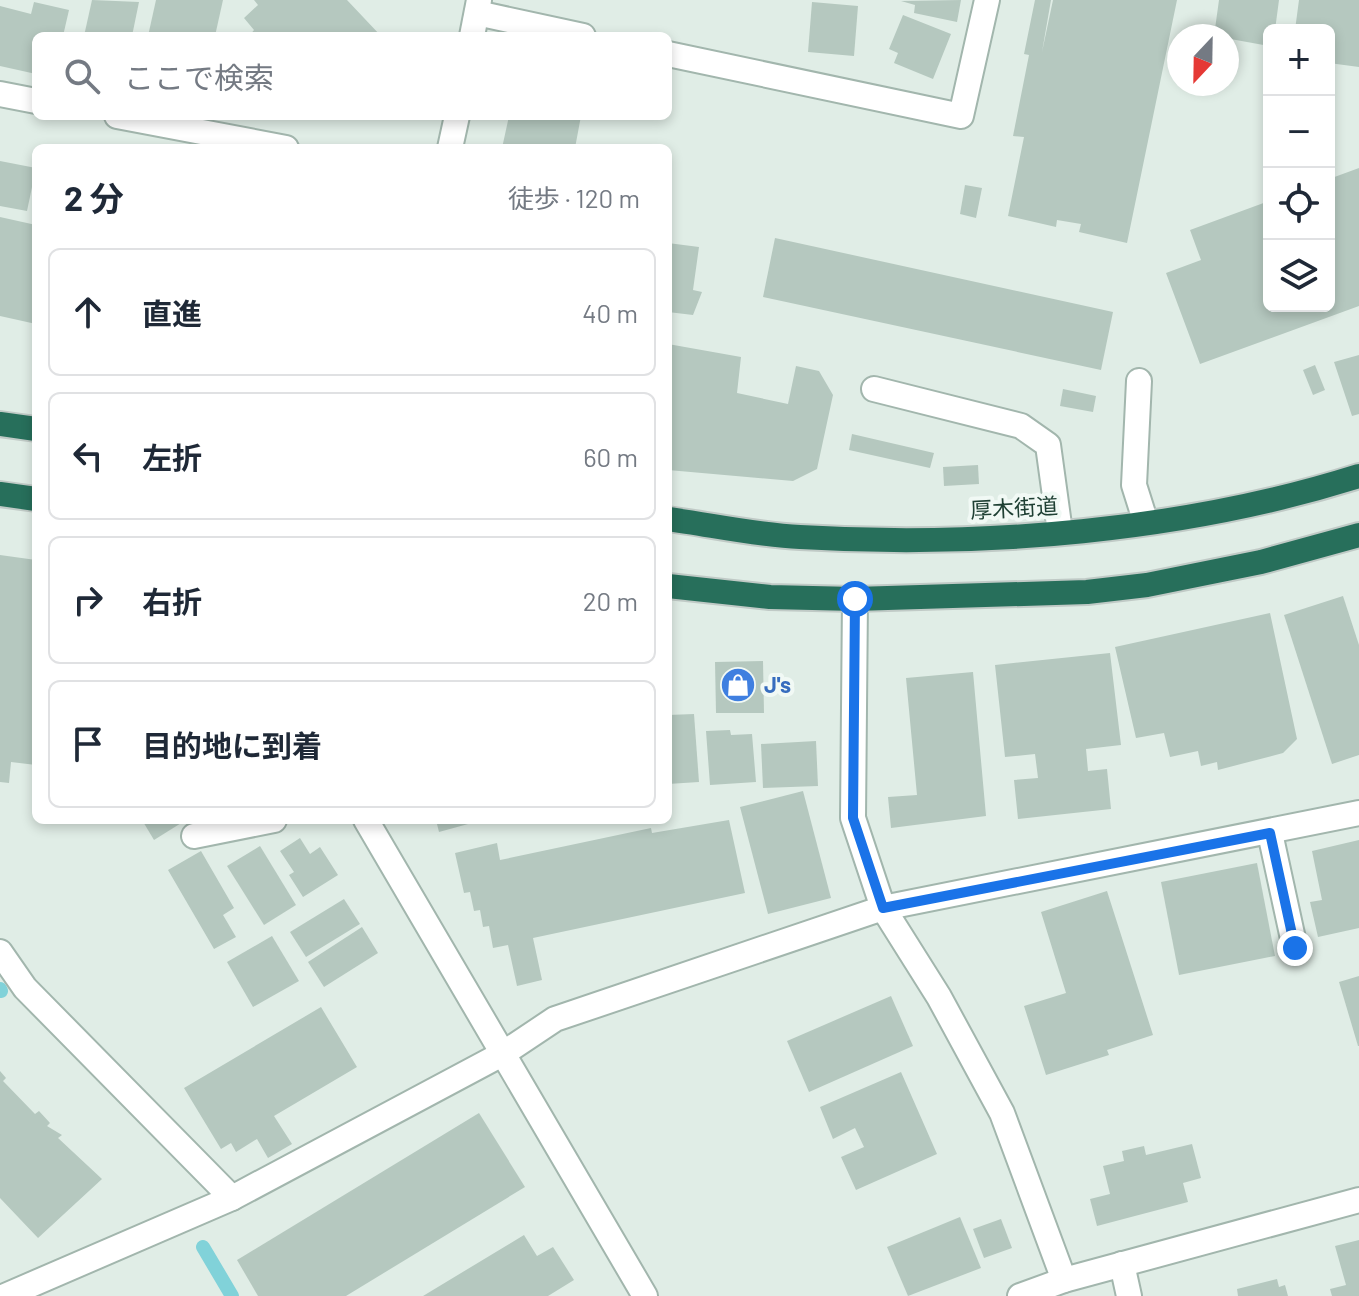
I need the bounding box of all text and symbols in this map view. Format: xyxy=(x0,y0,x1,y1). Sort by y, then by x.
north arrow xyxy=(1167,24,1239,96)
map controls xyxy=(1263,24,1335,312)
button: + xyxy=(1263,24,1335,96)
search box xyxy=(32,32,672,120)
icon: search xyxy=(60,54,104,98)
text: ここで検索 xyxy=(124,59,274,95)
button: − xyxy=(1263,96,1335,168)
button: locate xyxy=(1263,168,1335,240)
text: 2 分 xyxy=(64,177,124,218)
text: 徒歩 · 120 m xyxy=(508,182,640,213)
button: layers xyxy=(1263,240,1335,312)
icon: ahead xyxy=(66,290,110,334)
text: 直進 xyxy=(142,295,202,331)
text: 40 m xyxy=(582,297,638,328)
icon: left xyxy=(66,434,110,478)
text: 左折 xyxy=(142,439,202,475)
text: 60 m xyxy=(583,441,638,472)
street label: 厚木街道 xyxy=(969,492,1059,522)
icon: right xyxy=(66,578,110,622)
route start xyxy=(837,581,873,617)
text: 右折 xyxy=(142,583,202,619)
text: 20 m xyxy=(583,585,638,616)
shop icon: J's xyxy=(719,666,757,704)
place label: J's xyxy=(764,671,791,697)
icon: arrive xyxy=(66,722,110,766)
text: 目的地に到着 xyxy=(142,727,322,763)
route end xyxy=(1277,930,1313,966)

